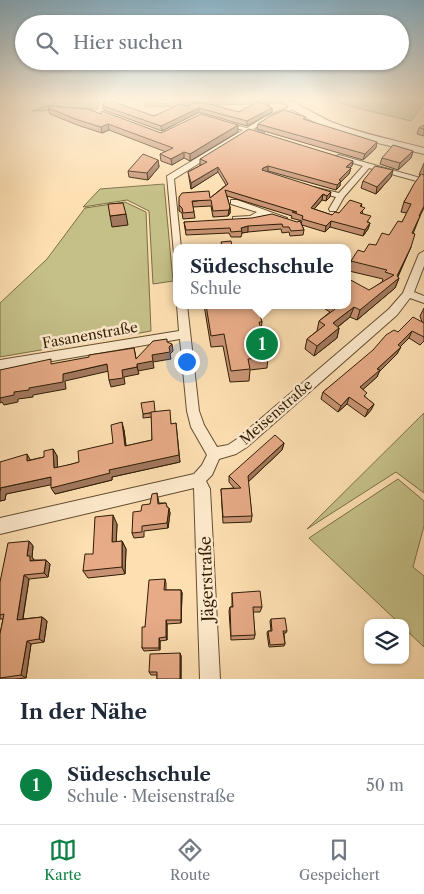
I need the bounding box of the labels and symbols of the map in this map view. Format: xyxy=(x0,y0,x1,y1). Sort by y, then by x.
street label: Fasanenstraße xyxy=(41,318,139,352)
pin: 1 xyxy=(246,325,278,363)
your location xyxy=(174,349,200,375)
street label: Meisenstraße xyxy=(236,375,316,448)
street label: Jägerstraße xyxy=(195,536,218,625)

